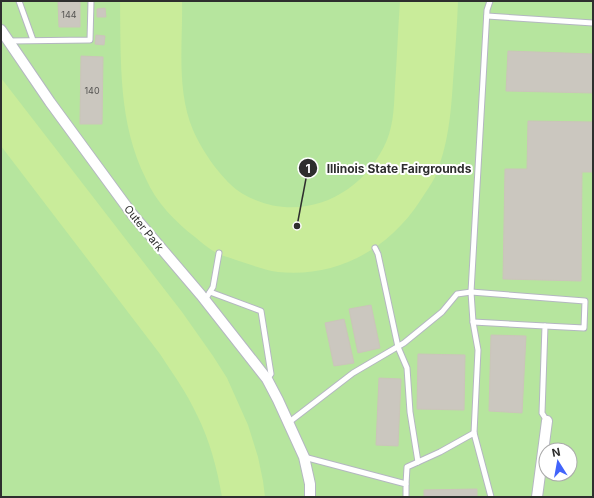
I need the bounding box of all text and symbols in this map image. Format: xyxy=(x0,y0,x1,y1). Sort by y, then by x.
house number: 144 xyxy=(61,9,77,20)
house number: 140 xyxy=(84,85,100,96)
callout: Illinois State Fairgrounds xyxy=(298,156,479,180)
text: 1 xyxy=(305,161,311,176)
text: Illinois State Fairgrounds xyxy=(327,161,472,176)
street label: Outer Park xyxy=(121,202,167,254)
north arrow xyxy=(538,442,578,482)
text: N xyxy=(551,445,562,460)

